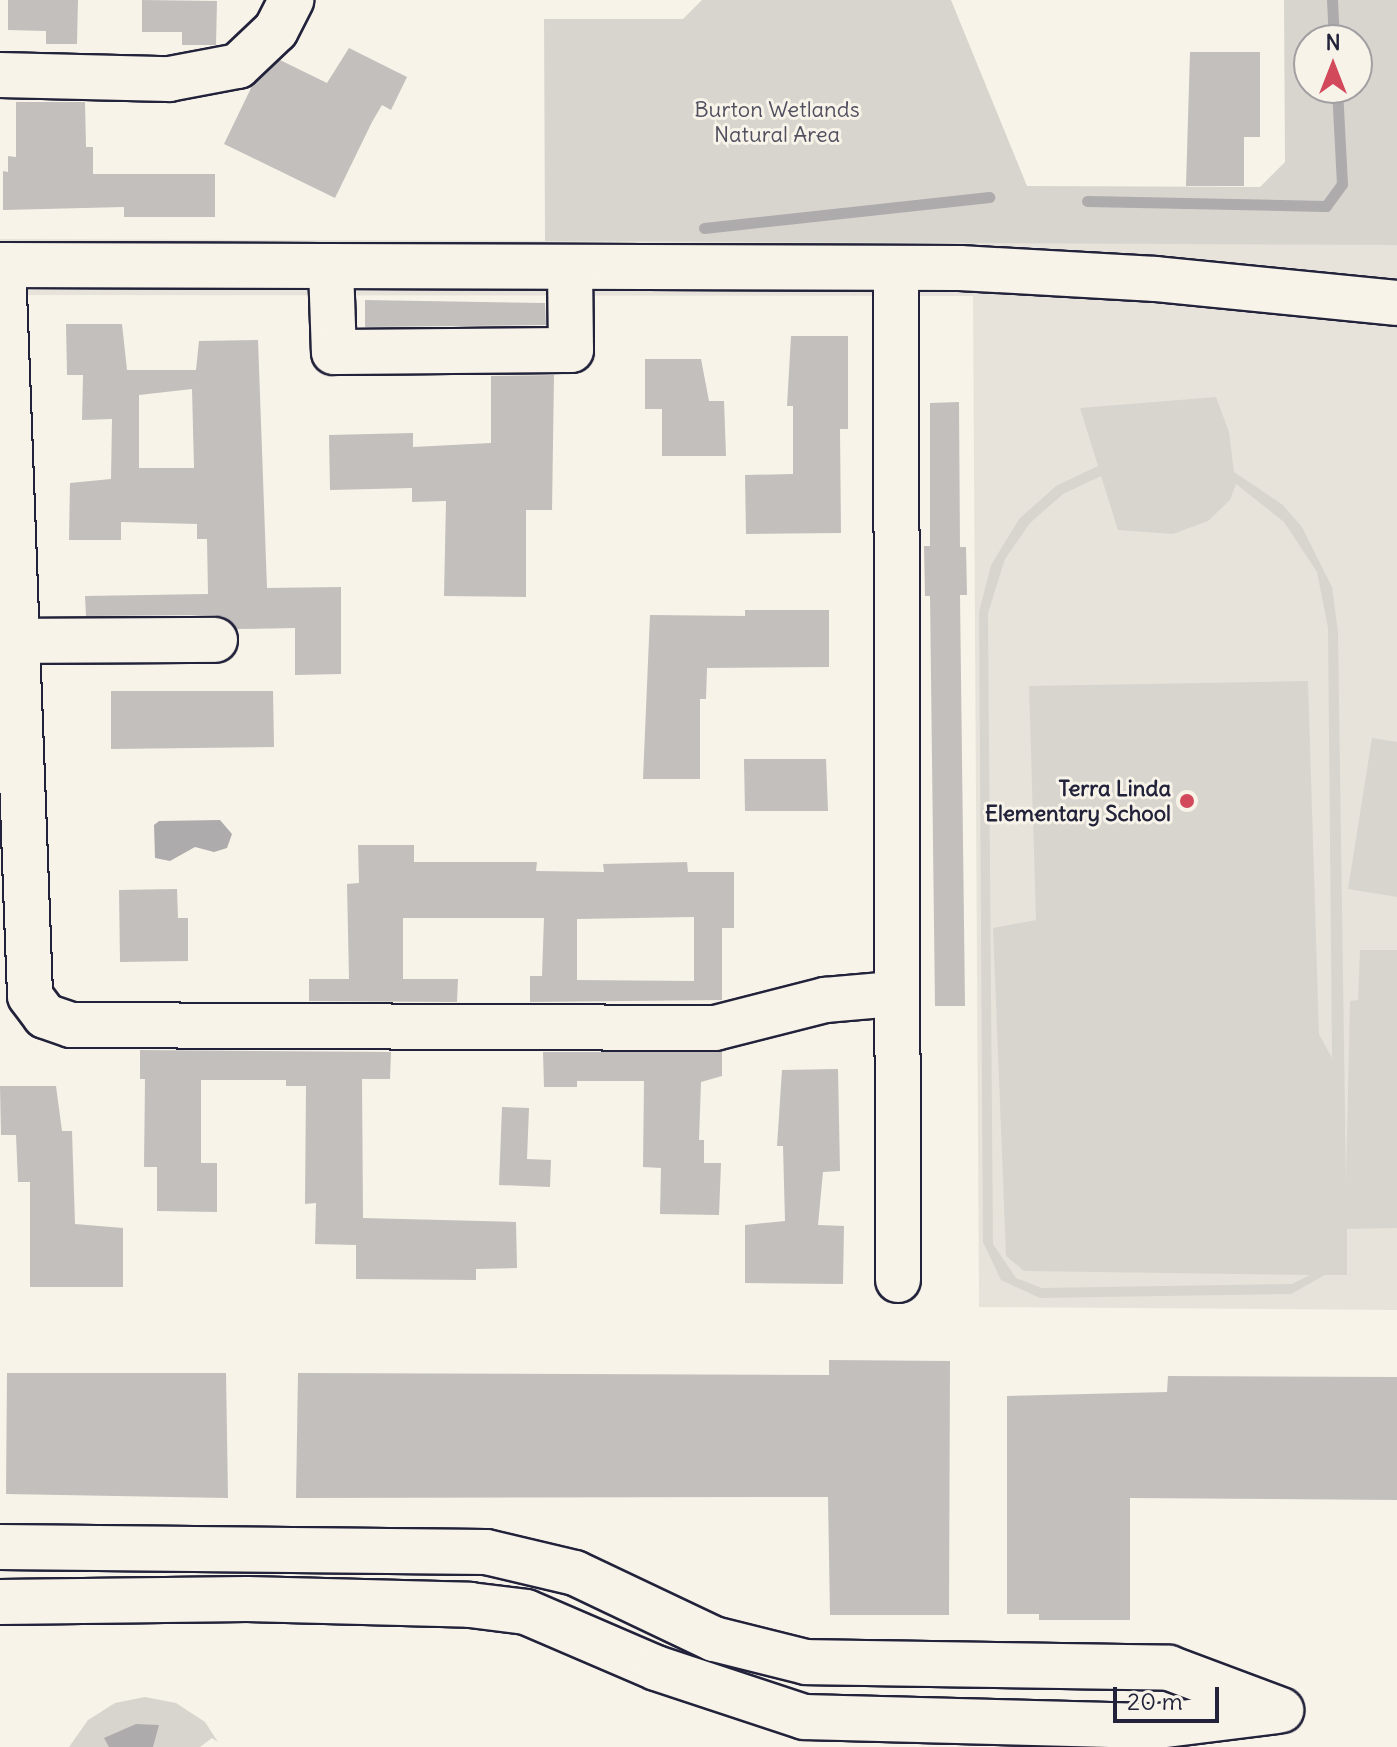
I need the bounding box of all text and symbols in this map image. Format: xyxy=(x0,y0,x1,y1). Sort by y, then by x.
north arrow xyxy=(1293,24,1373,104)
text: N xyxy=(1325,28,1341,56)
park label: Burton Wetlands Natural Area xyxy=(694,96,860,148)
place label: Terra Linda Elementary School xyxy=(985,775,1171,826)
marker: Terra Linda Elementary School xyxy=(1178,792,1196,810)
scale bar xyxy=(1117,1671,1223,1721)
text: 20 m xyxy=(1127,1686,1183,1716)

